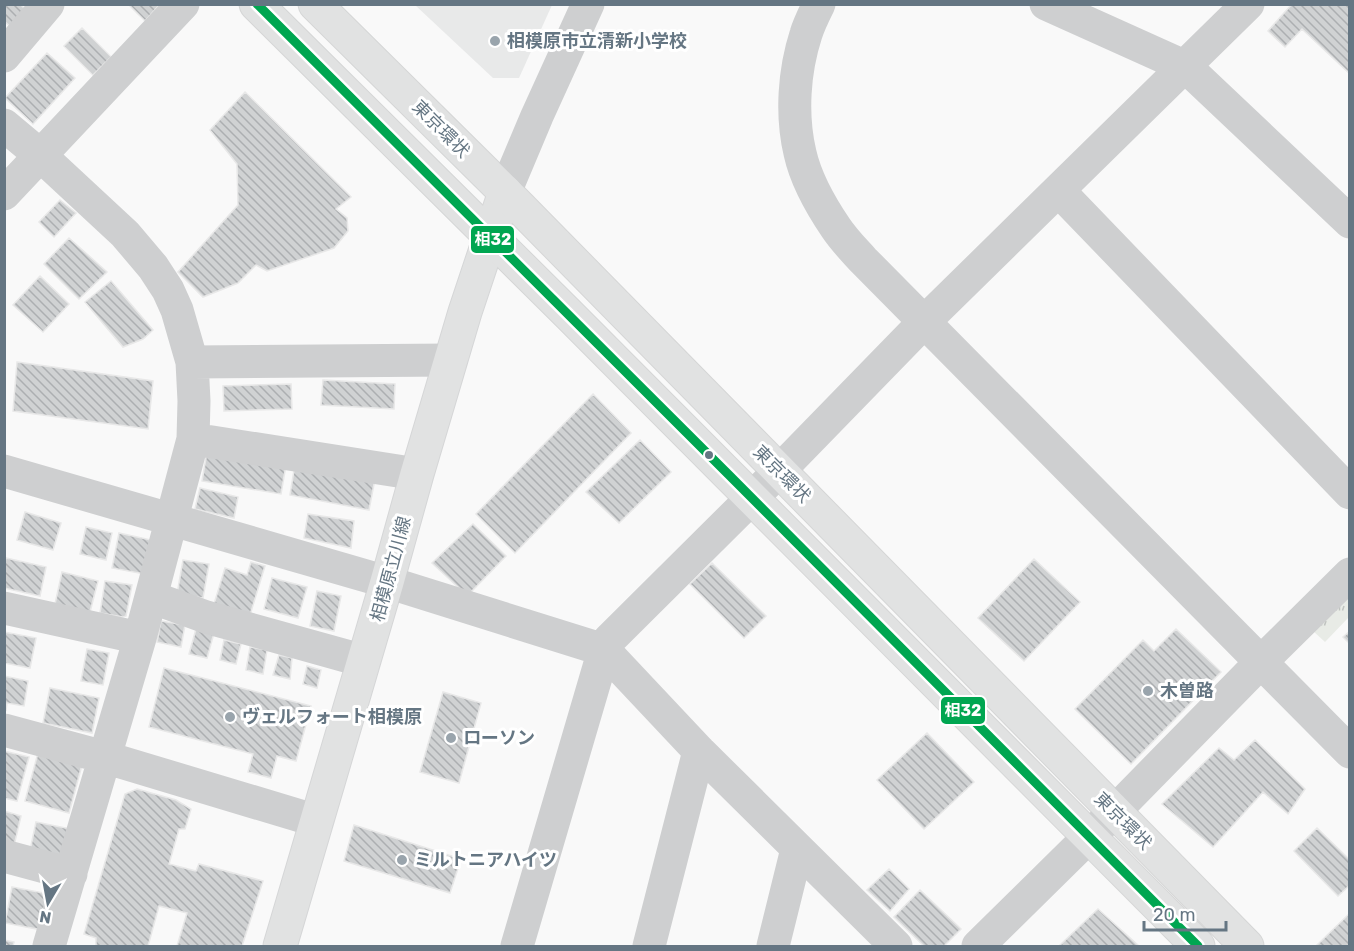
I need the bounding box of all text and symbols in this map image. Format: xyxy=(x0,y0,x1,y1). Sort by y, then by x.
place label: 相模原市立清新小学校 xyxy=(507,30,687,52)
marker: 相模原市立清新小学校 xyxy=(488,34,502,48)
street label: 東京環状 xyxy=(408,96,474,162)
line badge: 相32 xyxy=(470,225,515,254)
text: 相32 xyxy=(475,230,511,249)
street label: 東京環状 xyxy=(749,441,815,507)
unlabelled marker xyxy=(703,449,715,461)
street label: 相模原立川線 xyxy=(366,514,416,624)
place label: 木曽路 xyxy=(1160,680,1214,702)
marker: 木曽路 xyxy=(1141,684,1155,698)
line badge: 相32 xyxy=(940,696,986,725)
text: 相32 xyxy=(945,701,981,720)
place label: ヴェルフォート相模原 xyxy=(242,706,422,728)
marker: ヴェルフォート相模原 xyxy=(223,710,237,724)
place label: ローソン xyxy=(463,727,535,749)
marker: ローソン xyxy=(444,731,458,745)
street label: 東京環状 xyxy=(1090,788,1156,854)
place label: ミルトニアハイツ xyxy=(414,849,557,871)
marker: ミルトニアハイツ xyxy=(395,853,409,867)
north arrow xyxy=(18,873,78,933)
scale bar xyxy=(1144,894,1226,932)
text: 20 m xyxy=(1153,904,1195,926)
text: N xyxy=(38,907,53,928)

